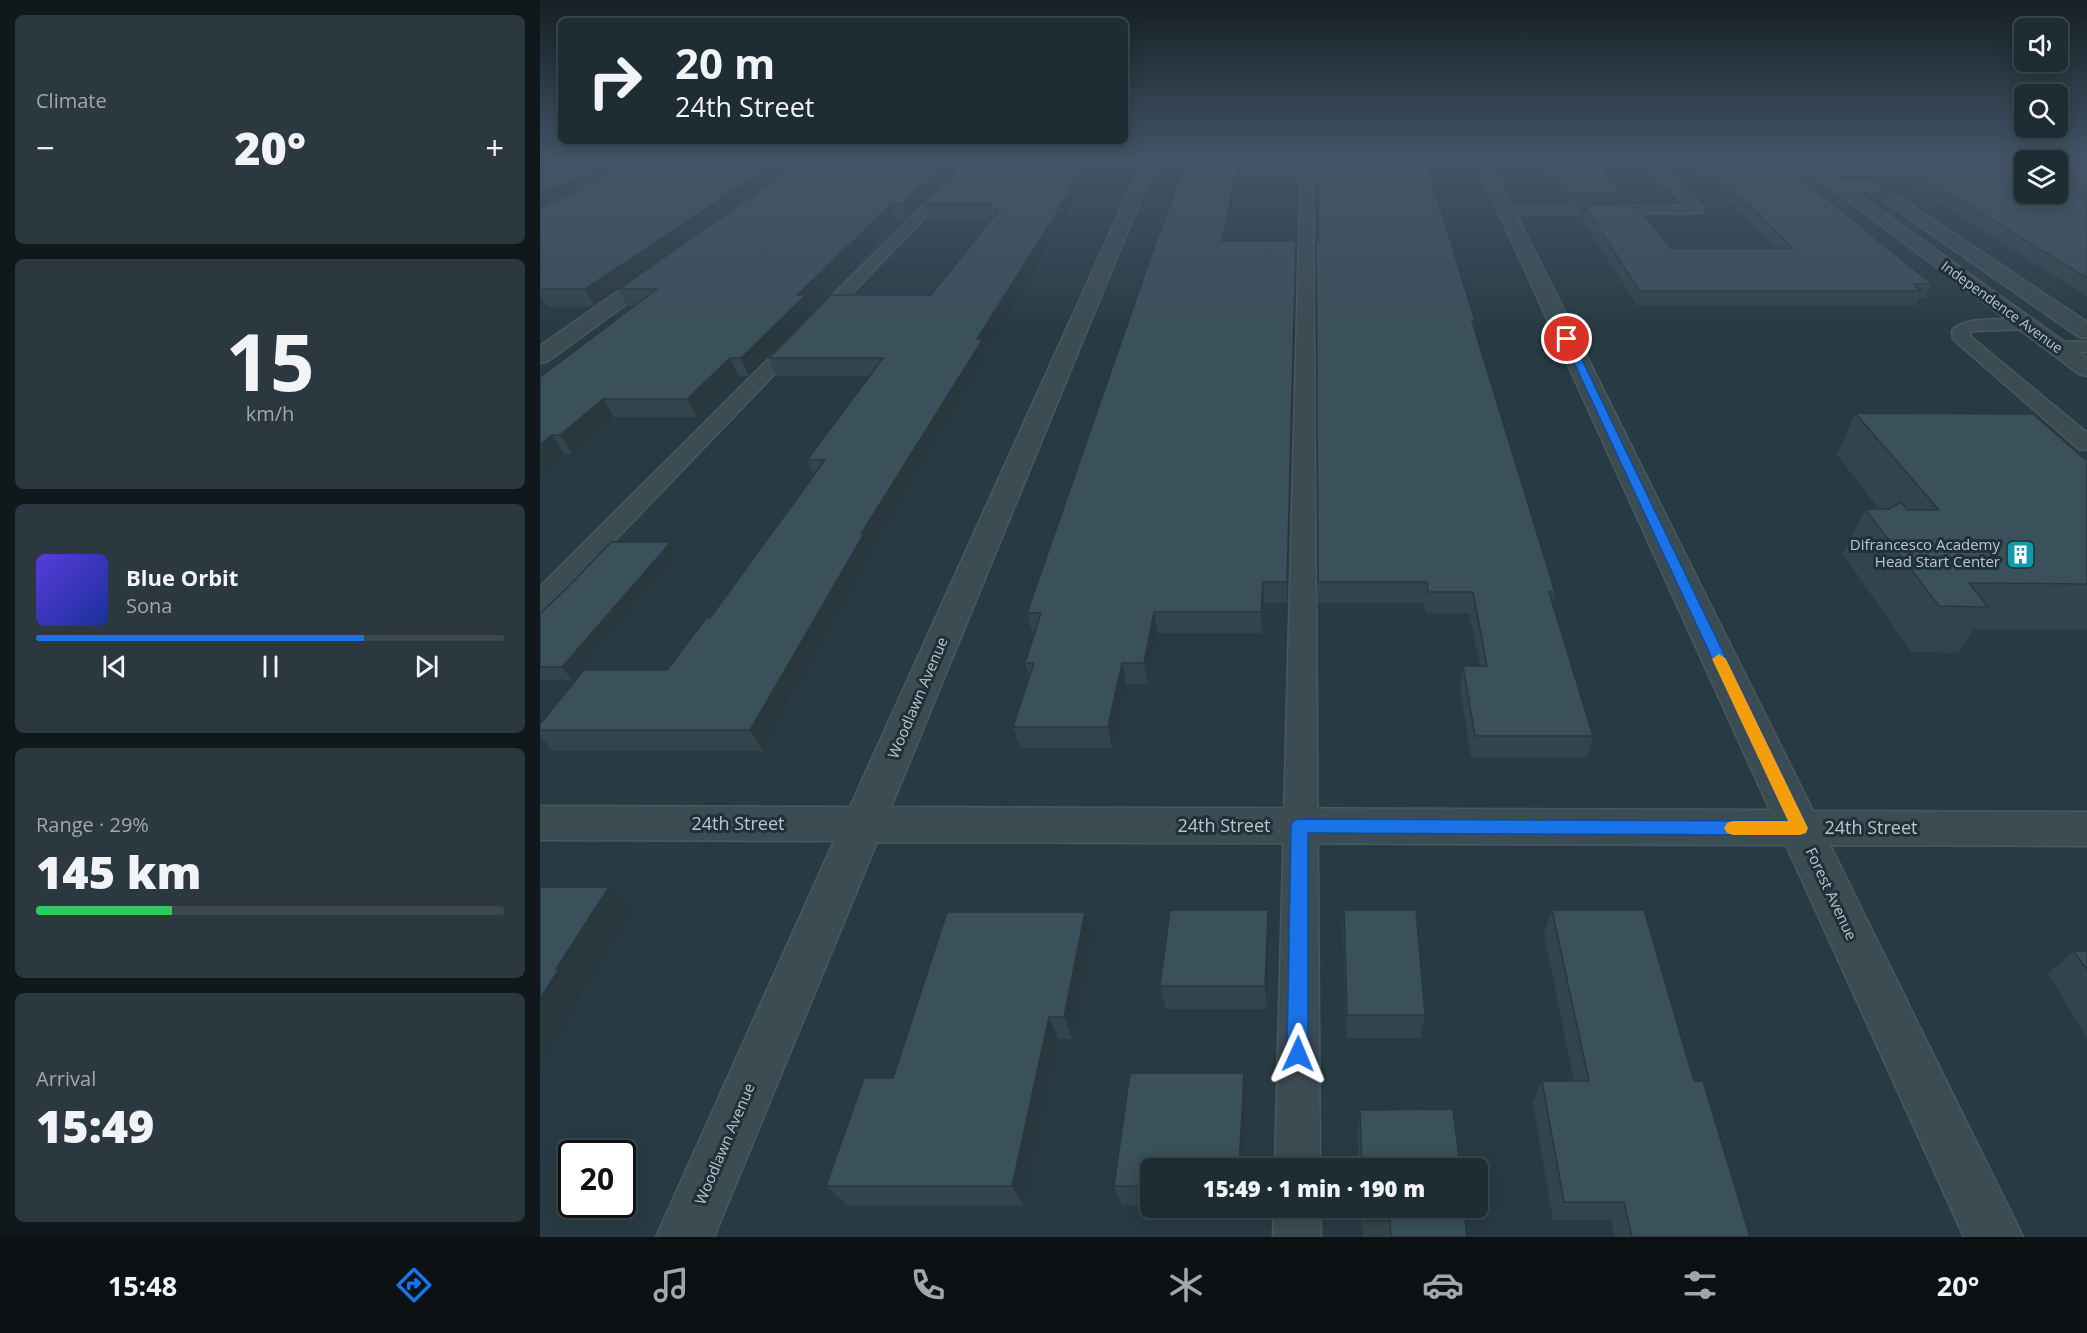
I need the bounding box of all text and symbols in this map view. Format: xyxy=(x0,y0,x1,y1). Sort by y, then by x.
map controls xyxy=(2014,18,2068,204)
button: sound xyxy=(2014,18,2068,72)
text: 20 m xyxy=(675,34,775,91)
icon: right xyxy=(576,42,654,120)
button: search xyxy=(2014,84,2068,138)
text: Climate xyxy=(36,87,107,114)
text: 24th Street xyxy=(675,88,814,125)
text: 20° xyxy=(234,117,306,178)
text: − xyxy=(36,125,55,170)
text: + xyxy=(485,125,504,170)
button: layers xyxy=(2014,150,2068,204)
street label: Independence Avenue xyxy=(1938,256,2067,357)
text: 15 xyxy=(225,308,315,414)
pin xyxy=(1541,313,1592,364)
icon: arrive xyxy=(1550,322,1583,355)
text: km/h xyxy=(246,400,294,427)
place label: Difrancesco Academy Head Start Center xyxy=(1850,534,2000,571)
building icon: Difrancesco Academy Head Start Center xyxy=(2005,538,2037,570)
text: Blue Orbit xyxy=(126,562,238,592)
text: Sona xyxy=(126,592,172,619)
street label: Woodlawn Avenue xyxy=(882,634,952,761)
icon: previous xyxy=(98,650,131,683)
icon: pause xyxy=(254,650,287,683)
icon: next xyxy=(410,650,443,683)
text: Range · 29% xyxy=(36,811,149,838)
street label: 24th Street xyxy=(692,811,785,835)
street label: 24th Street xyxy=(1178,813,1271,837)
street label: 24th Street xyxy=(1825,815,1918,839)
text: 145 km xyxy=(36,841,201,902)
street label: Forest Avenue xyxy=(1802,844,1862,943)
position arrow xyxy=(1266,1022,1330,1086)
text: Arrival xyxy=(36,1065,96,1092)
street label: Woodlawn Avenue xyxy=(689,1080,759,1207)
text: 15:49 xyxy=(36,1095,154,1156)
speed limit sign: 20 xyxy=(558,1140,636,1218)
text: 15:49 · 1 min · 190 m xyxy=(1203,1173,1425,1203)
icon: directions xyxy=(393,1264,435,1306)
icon: music xyxy=(650,1264,692,1306)
icon: phone xyxy=(907,1264,949,1306)
icon: climate xyxy=(1165,1264,1207,1306)
icon: car xyxy=(1422,1264,1464,1306)
icon: filters xyxy=(1679,1264,1721,1306)
text: 15:48 xyxy=(108,1267,177,1304)
text: 20° xyxy=(1937,1267,1979,1304)

